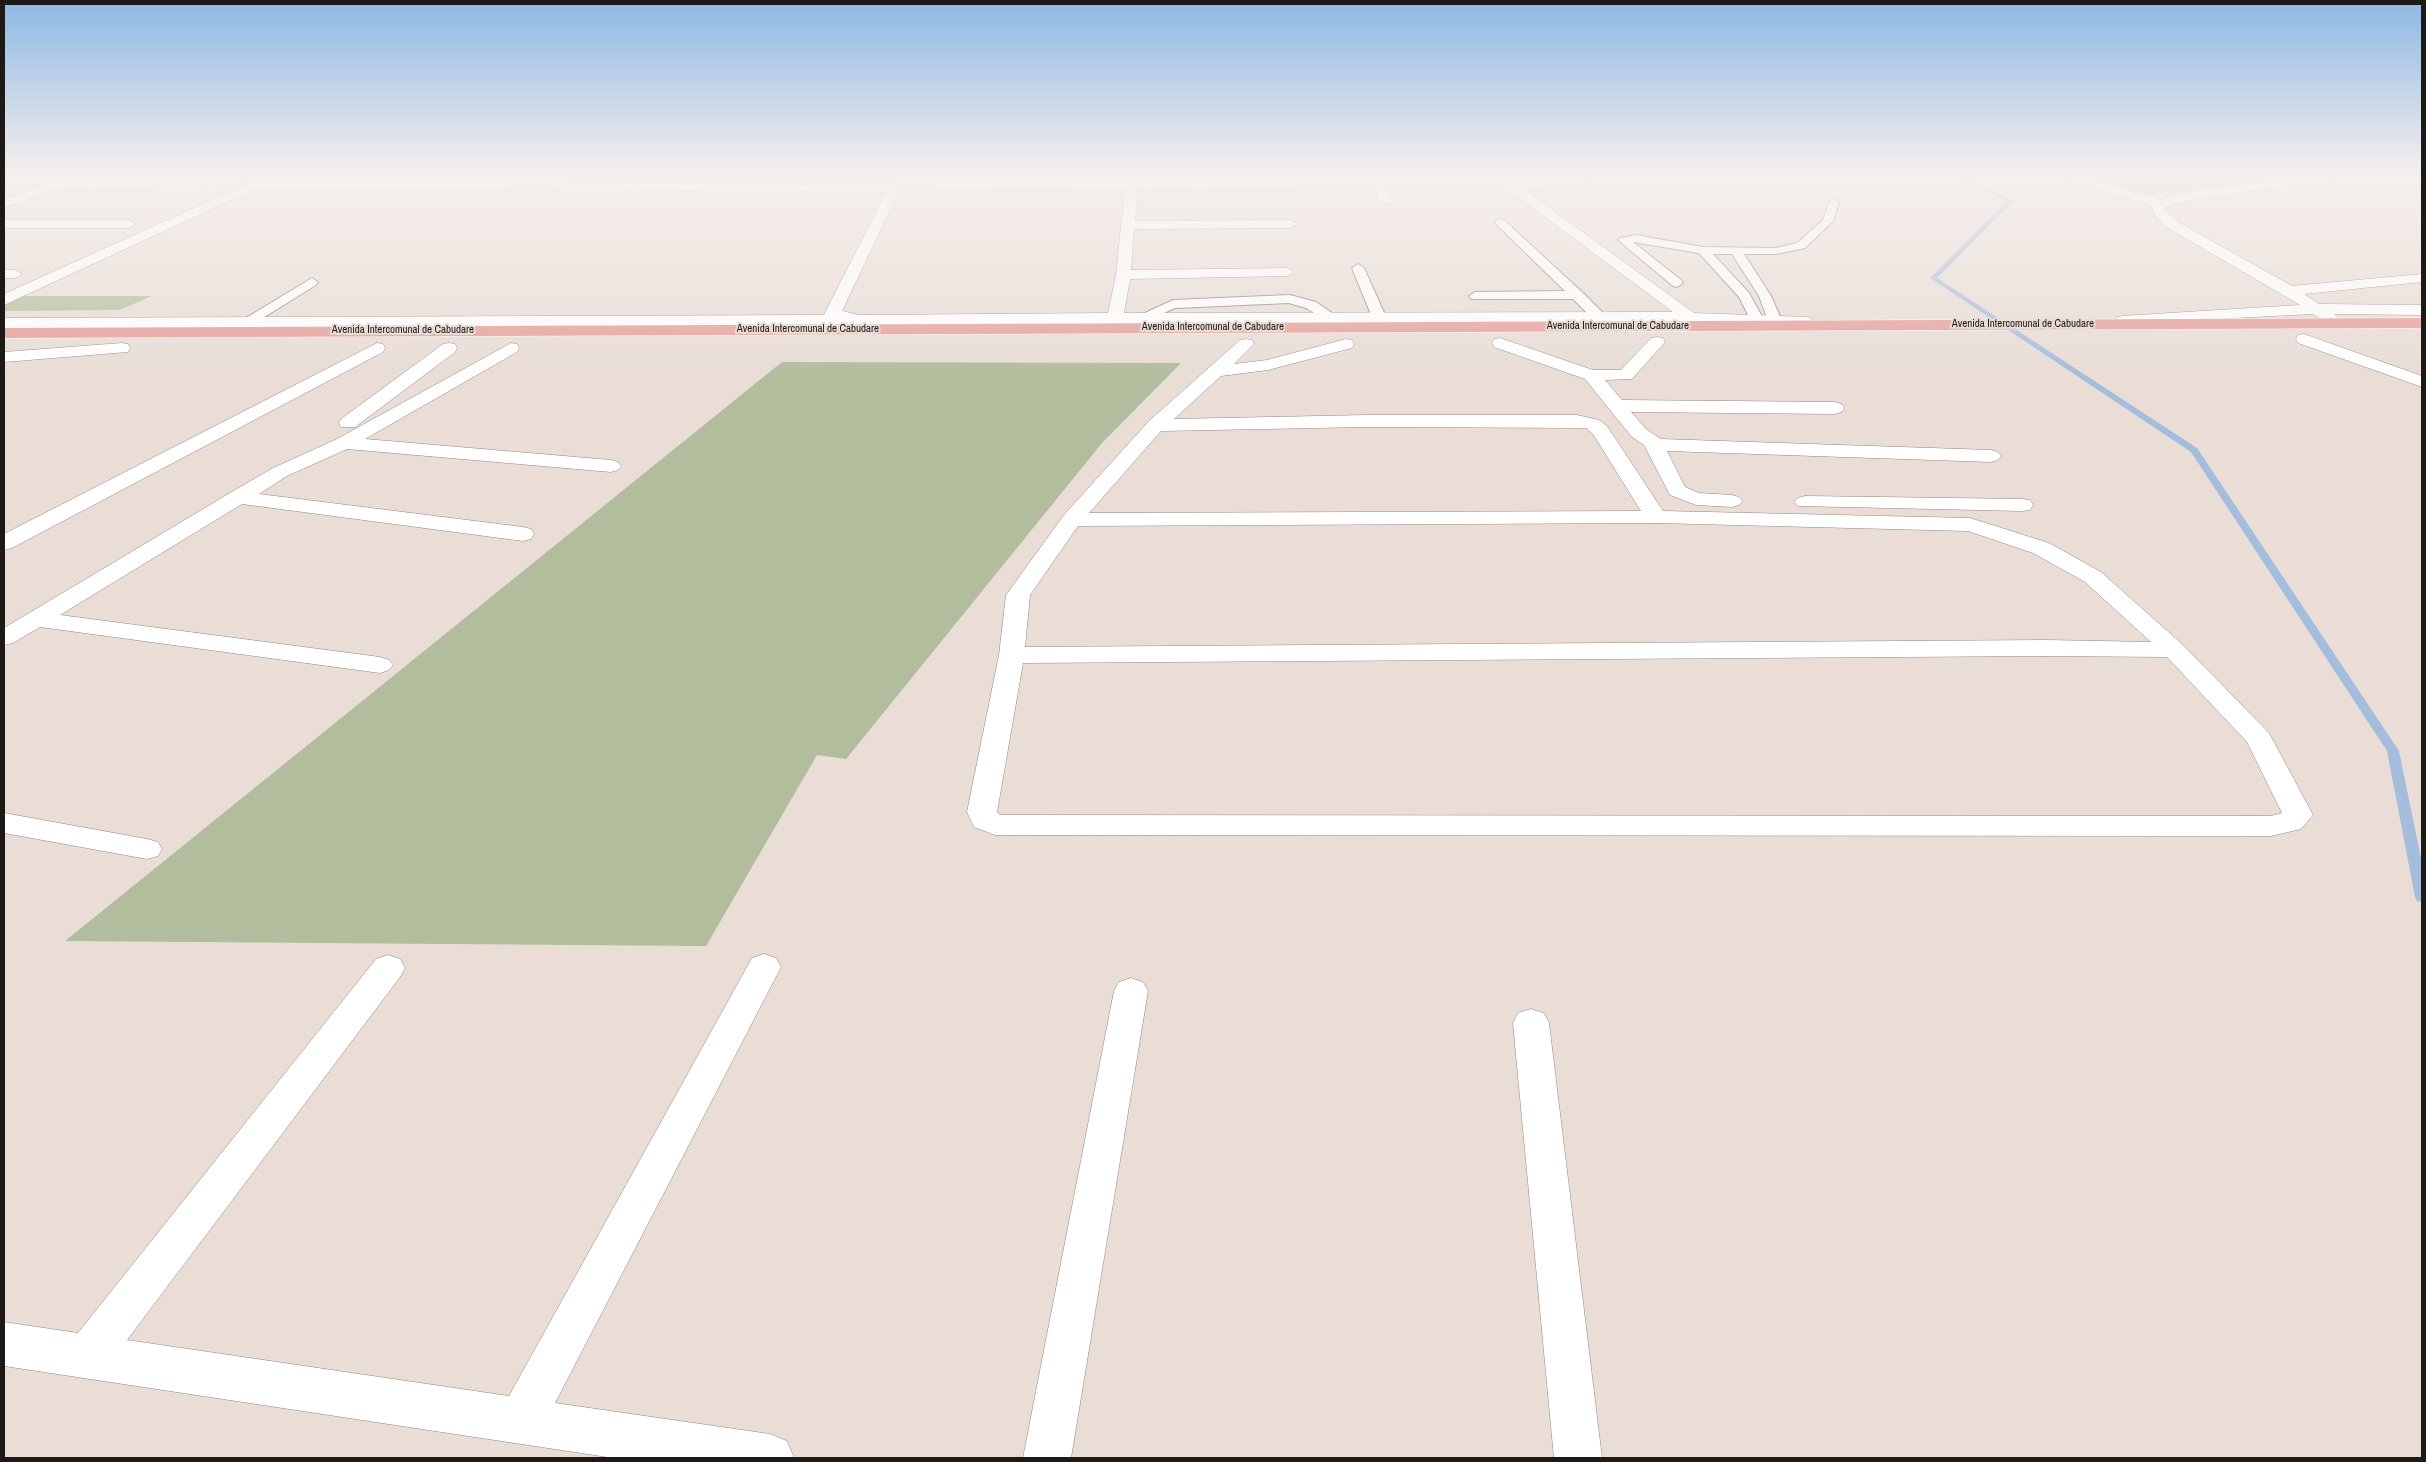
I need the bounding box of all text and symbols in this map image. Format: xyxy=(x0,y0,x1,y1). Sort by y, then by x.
street label: Avenida Intercomunal de Cabudare xyxy=(1952,317,2094,331)
street label: Avenida Intercomunal de Cabudare xyxy=(1547,319,1689,333)
street label: Avenida Intercomunal de Cabudare xyxy=(1142,320,1284,334)
street label: Avenida Intercomunal de Cabudare xyxy=(737,322,879,336)
street label: Avenida Intercomunal de Cabudare xyxy=(332,323,474,337)

